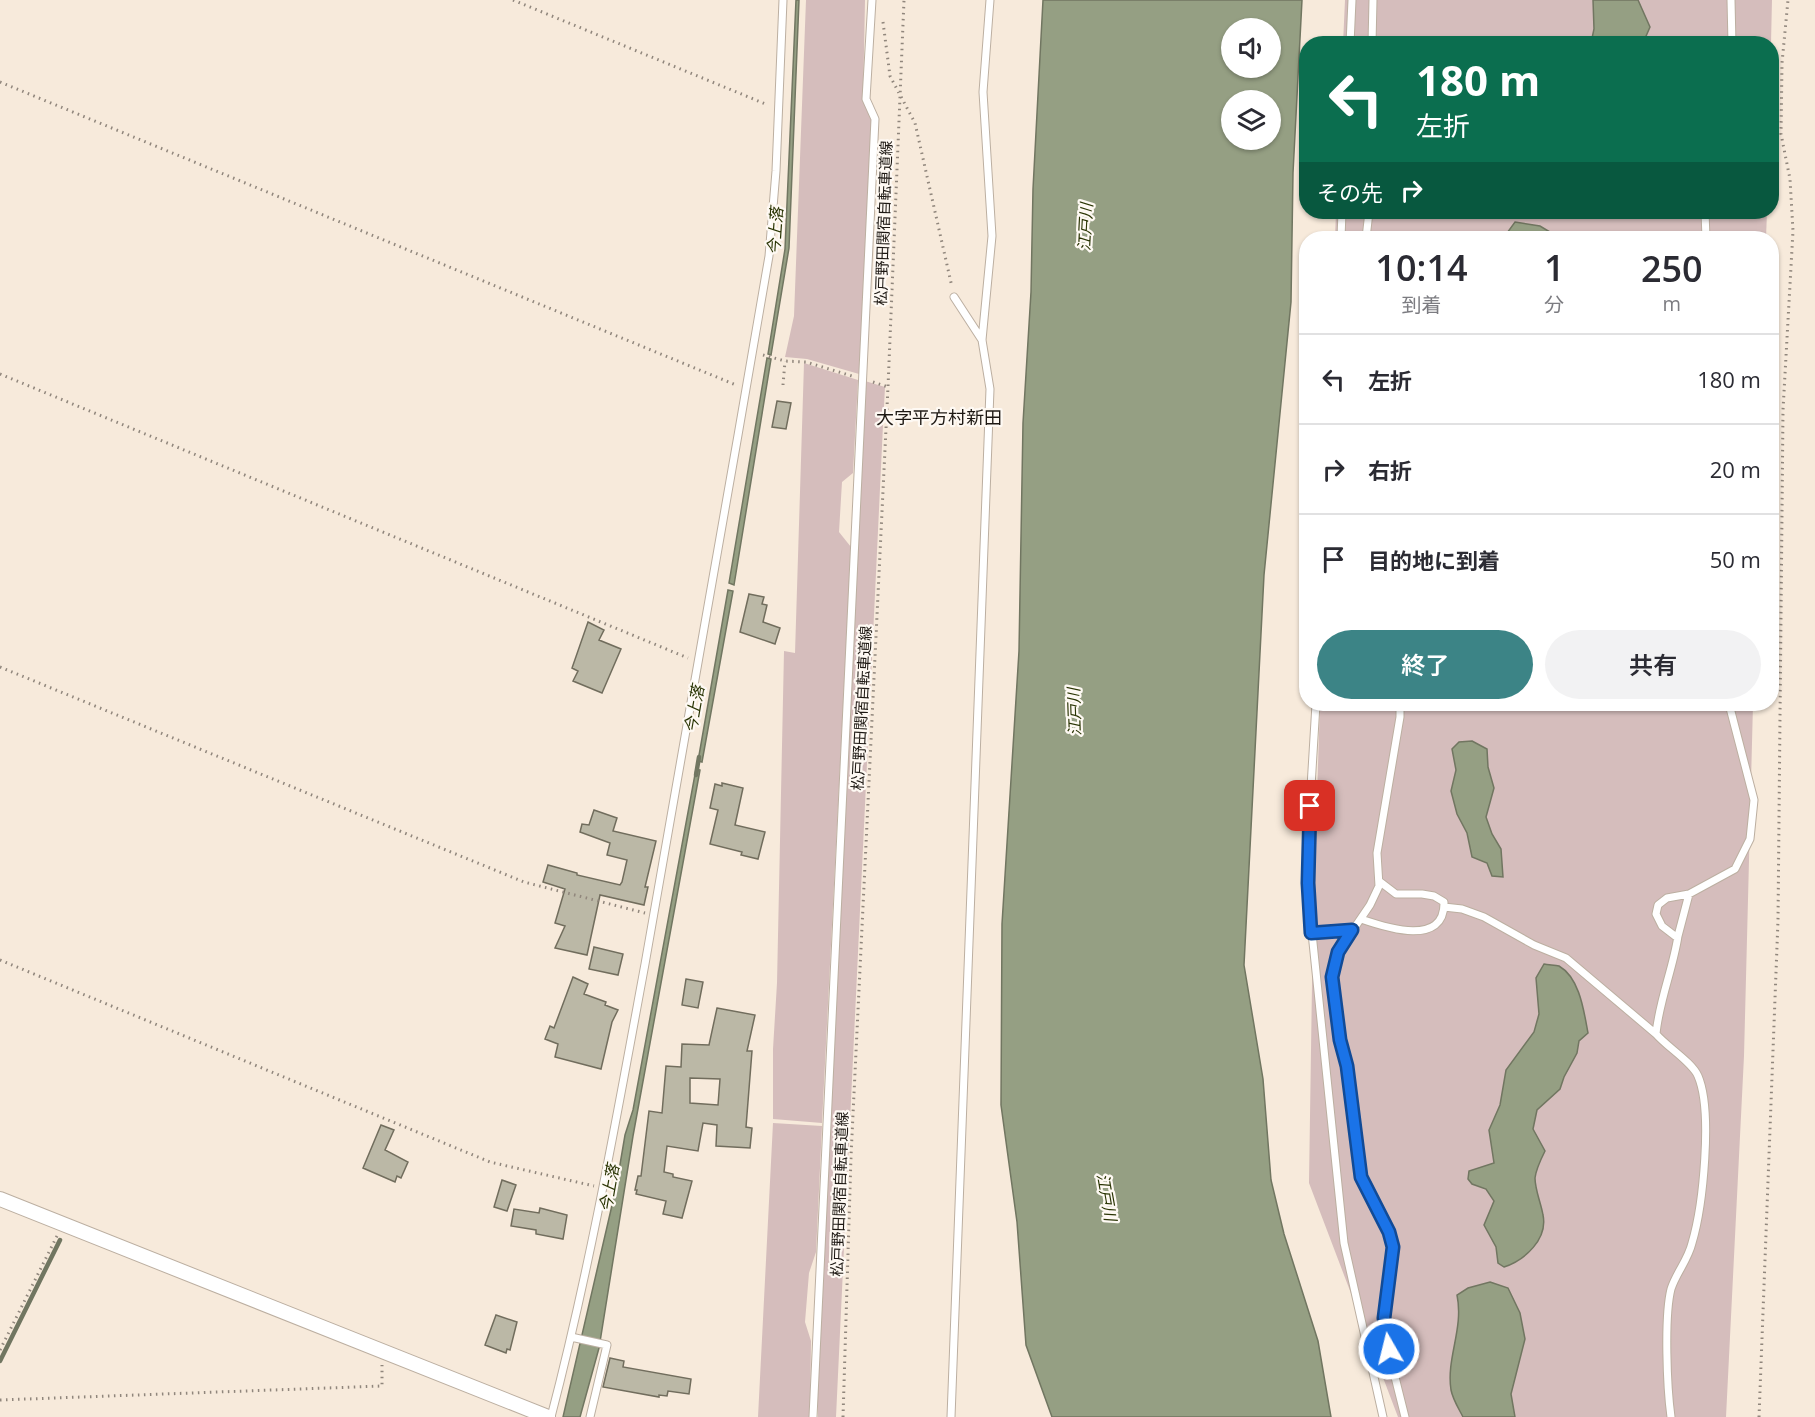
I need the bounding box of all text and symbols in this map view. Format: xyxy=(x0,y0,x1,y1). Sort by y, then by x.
map controls xyxy=(1221,18,1281,150)
button: sound xyxy=(1221,18,1281,78)
text: 180 m xyxy=(1416,51,1540,108)
icon: left xyxy=(1317,60,1395,138)
button: layers xyxy=(1221,90,1281,150)
text: 左折 xyxy=(1416,107,1470,144)
street label: 松戸野田関宿自転車道線 xyxy=(870,140,896,306)
icon: right xyxy=(1395,174,1428,207)
text: その先 xyxy=(1317,177,1383,207)
water label: 江戸川 xyxy=(1073,200,1097,252)
water label: 今上落 xyxy=(762,203,788,256)
text: 10:14 xyxy=(1375,243,1468,292)
text: 1 xyxy=(1544,243,1565,292)
text: 250 xyxy=(1641,244,1703,293)
text: m xyxy=(1663,290,1681,317)
text: 到着 xyxy=(1401,291,1441,318)
text: 分 xyxy=(1544,291,1564,318)
icon: left xyxy=(1317,363,1350,396)
text: 180 m xyxy=(1697,364,1761,394)
text: 左折 xyxy=(1368,365,1412,395)
district label: 大字平方村新田 xyxy=(876,405,1002,429)
icon: right xyxy=(1317,453,1350,486)
text: 20 m xyxy=(1710,454,1761,484)
text: 右折 xyxy=(1368,455,1412,485)
icon: arrive xyxy=(1317,543,1350,576)
text: 50 m xyxy=(1710,544,1761,574)
text: 目的地に到着 xyxy=(1368,545,1500,575)
street label: 松戸野田関宿自転車道線 xyxy=(847,625,875,791)
button: 終了 xyxy=(1317,630,1533,699)
button: 共有 xyxy=(1545,630,1761,699)
water label: 今上落 xyxy=(679,681,710,735)
water label: 江戸川 xyxy=(1062,686,1086,736)
pin xyxy=(1284,780,1335,831)
icon: arrive xyxy=(1293,789,1326,822)
street label: 松戸野田関宿自転車道線 xyxy=(826,1111,852,1277)
water label: 今上落 xyxy=(594,1160,625,1214)
water label: 江戸川 xyxy=(1092,1171,1122,1225)
position arrow xyxy=(1357,1317,1421,1381)

